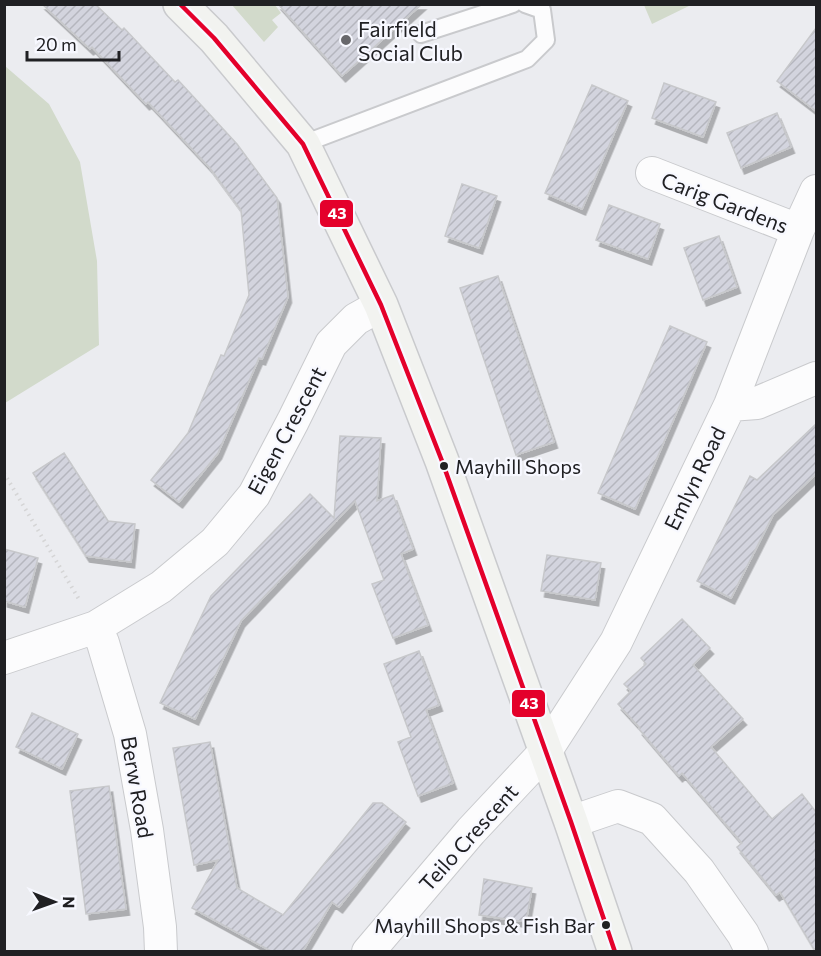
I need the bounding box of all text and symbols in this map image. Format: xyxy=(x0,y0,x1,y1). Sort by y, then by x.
place label: Fairfield Social Club xyxy=(358,16,463,65)
scale bar xyxy=(27,24,118,62)
text: 20 m xyxy=(36,33,77,55)
marker: Fairfield Social Club xyxy=(339,33,353,47)
street label: Carig Gardens xyxy=(658,166,792,238)
line badge: 43 xyxy=(319,199,354,228)
text: 43 xyxy=(327,203,347,222)
street label: Eigen Crescent xyxy=(242,362,330,498)
street label: Emlyn Road xyxy=(658,422,730,534)
place label: Mayhill Shops xyxy=(455,454,581,478)
marker: Mayhill Shops xyxy=(438,460,450,472)
line badge: 43 xyxy=(511,689,546,718)
text: 43 xyxy=(519,693,539,712)
street label: Berw Road xyxy=(117,734,159,840)
street label: Teilo Crescent xyxy=(413,778,523,896)
north arrow xyxy=(24,872,84,932)
text: N xyxy=(60,896,79,908)
place label: Mayhill Shops & Fish Bar xyxy=(374,913,595,937)
marker: Mayhill Shops & Fish Bar xyxy=(600,919,612,931)

